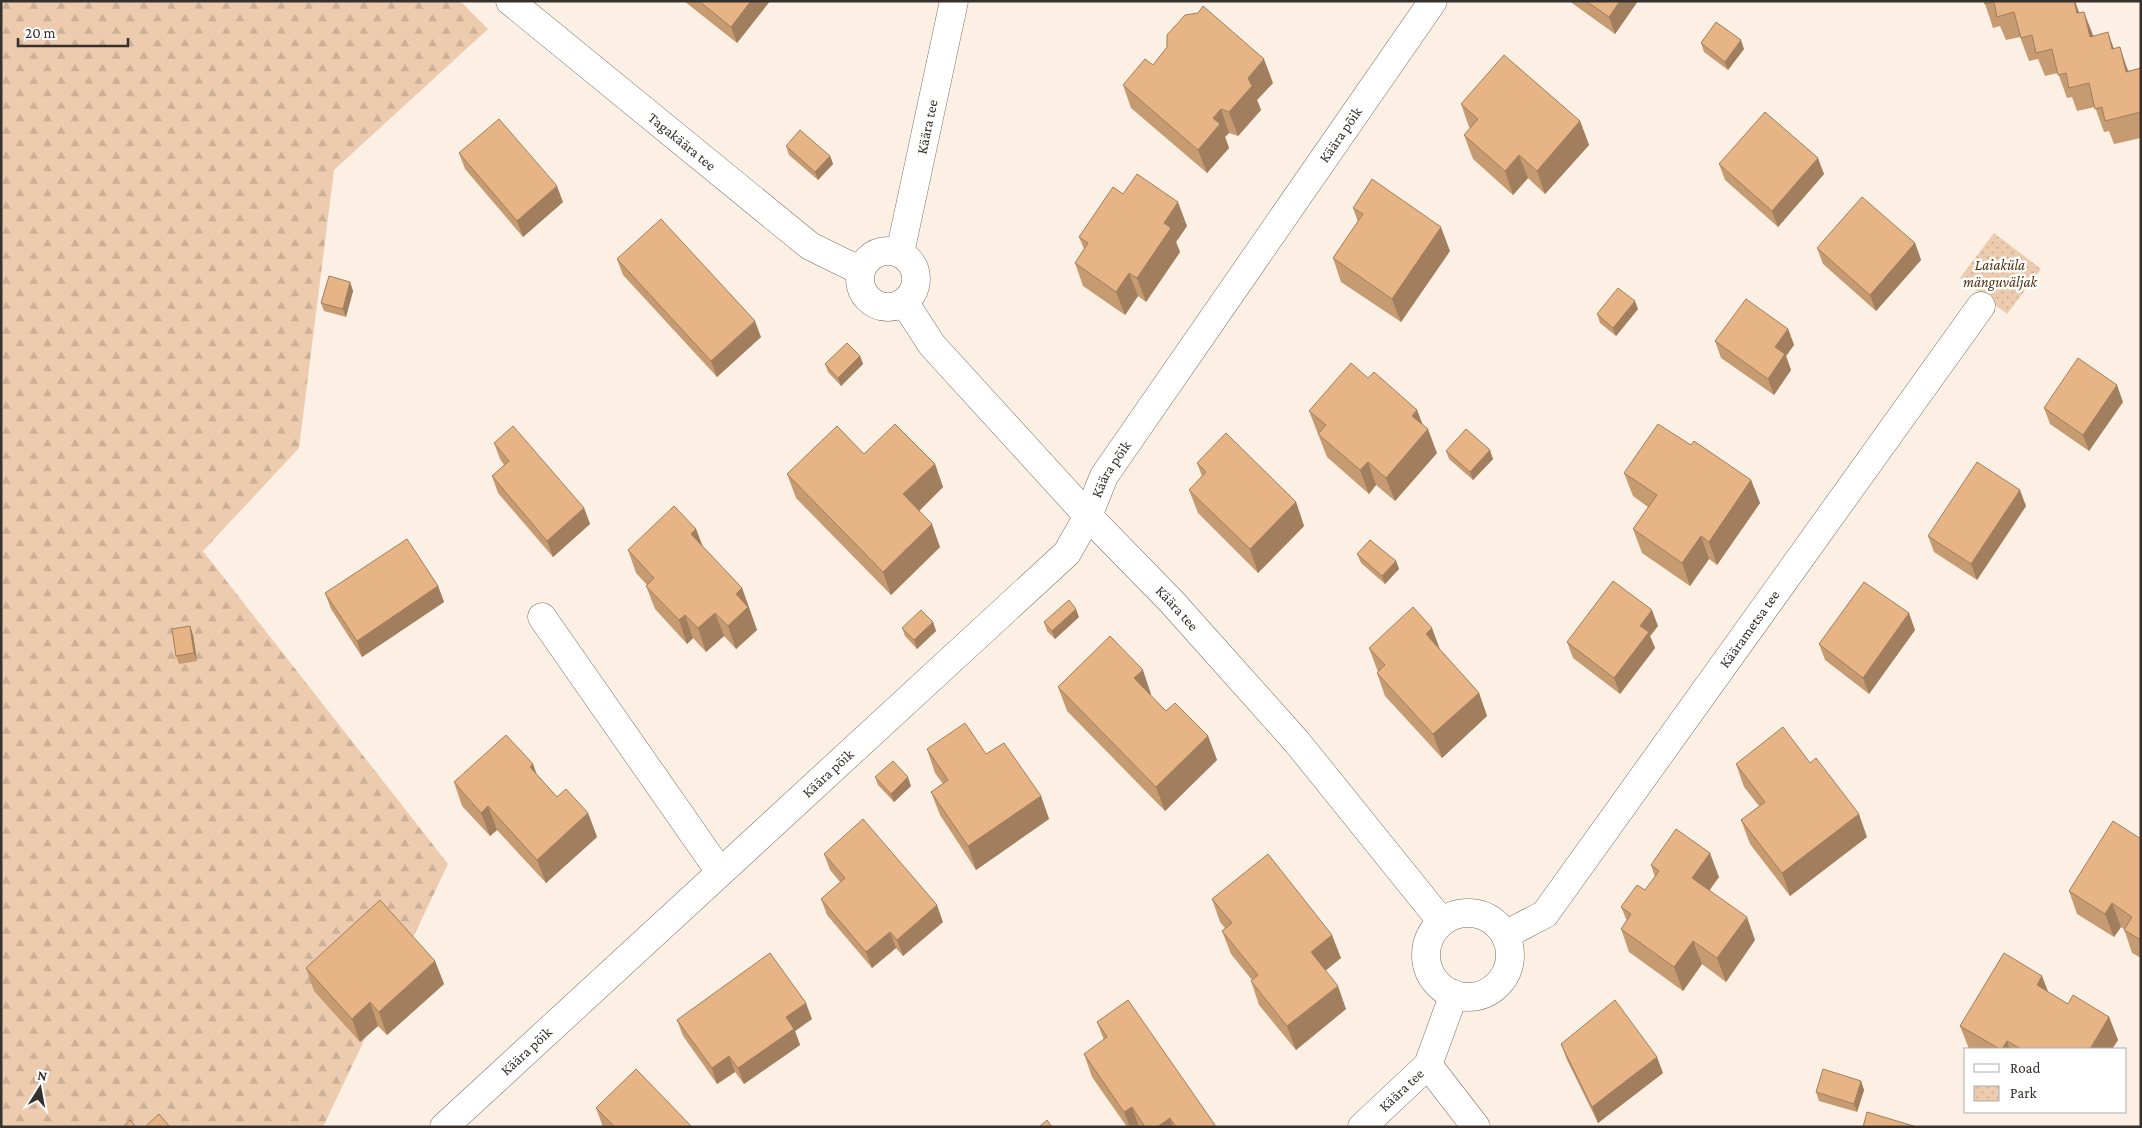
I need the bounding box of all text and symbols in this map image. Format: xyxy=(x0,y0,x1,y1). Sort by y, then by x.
scale bar xyxy=(18,15,128,47)
text: 20 m xyxy=(25,25,56,41)
street label: Käära tee xyxy=(913,98,941,156)
street label: Käära põik xyxy=(1316,103,1366,165)
street label: Tagakäära tee xyxy=(645,109,719,174)
park label: Laiaküla mänguväljak xyxy=(1963,257,2039,291)
street label: Käära põik xyxy=(1088,437,1134,500)
street label: Käära tee xyxy=(1153,582,1202,634)
street label: Käärametsa tee xyxy=(1716,587,1783,671)
street label: Käära põik xyxy=(799,745,857,801)
street label: Käära põik xyxy=(498,1023,556,1079)
legend xyxy=(1964,1048,2127,1113)
text: Road xyxy=(2010,1060,2041,1076)
north arrow xyxy=(15,1063,65,1113)
street label: Käära tee xyxy=(1376,1065,1427,1115)
text: N xyxy=(36,1066,49,1084)
text: Park xyxy=(2010,1085,2037,1101)

